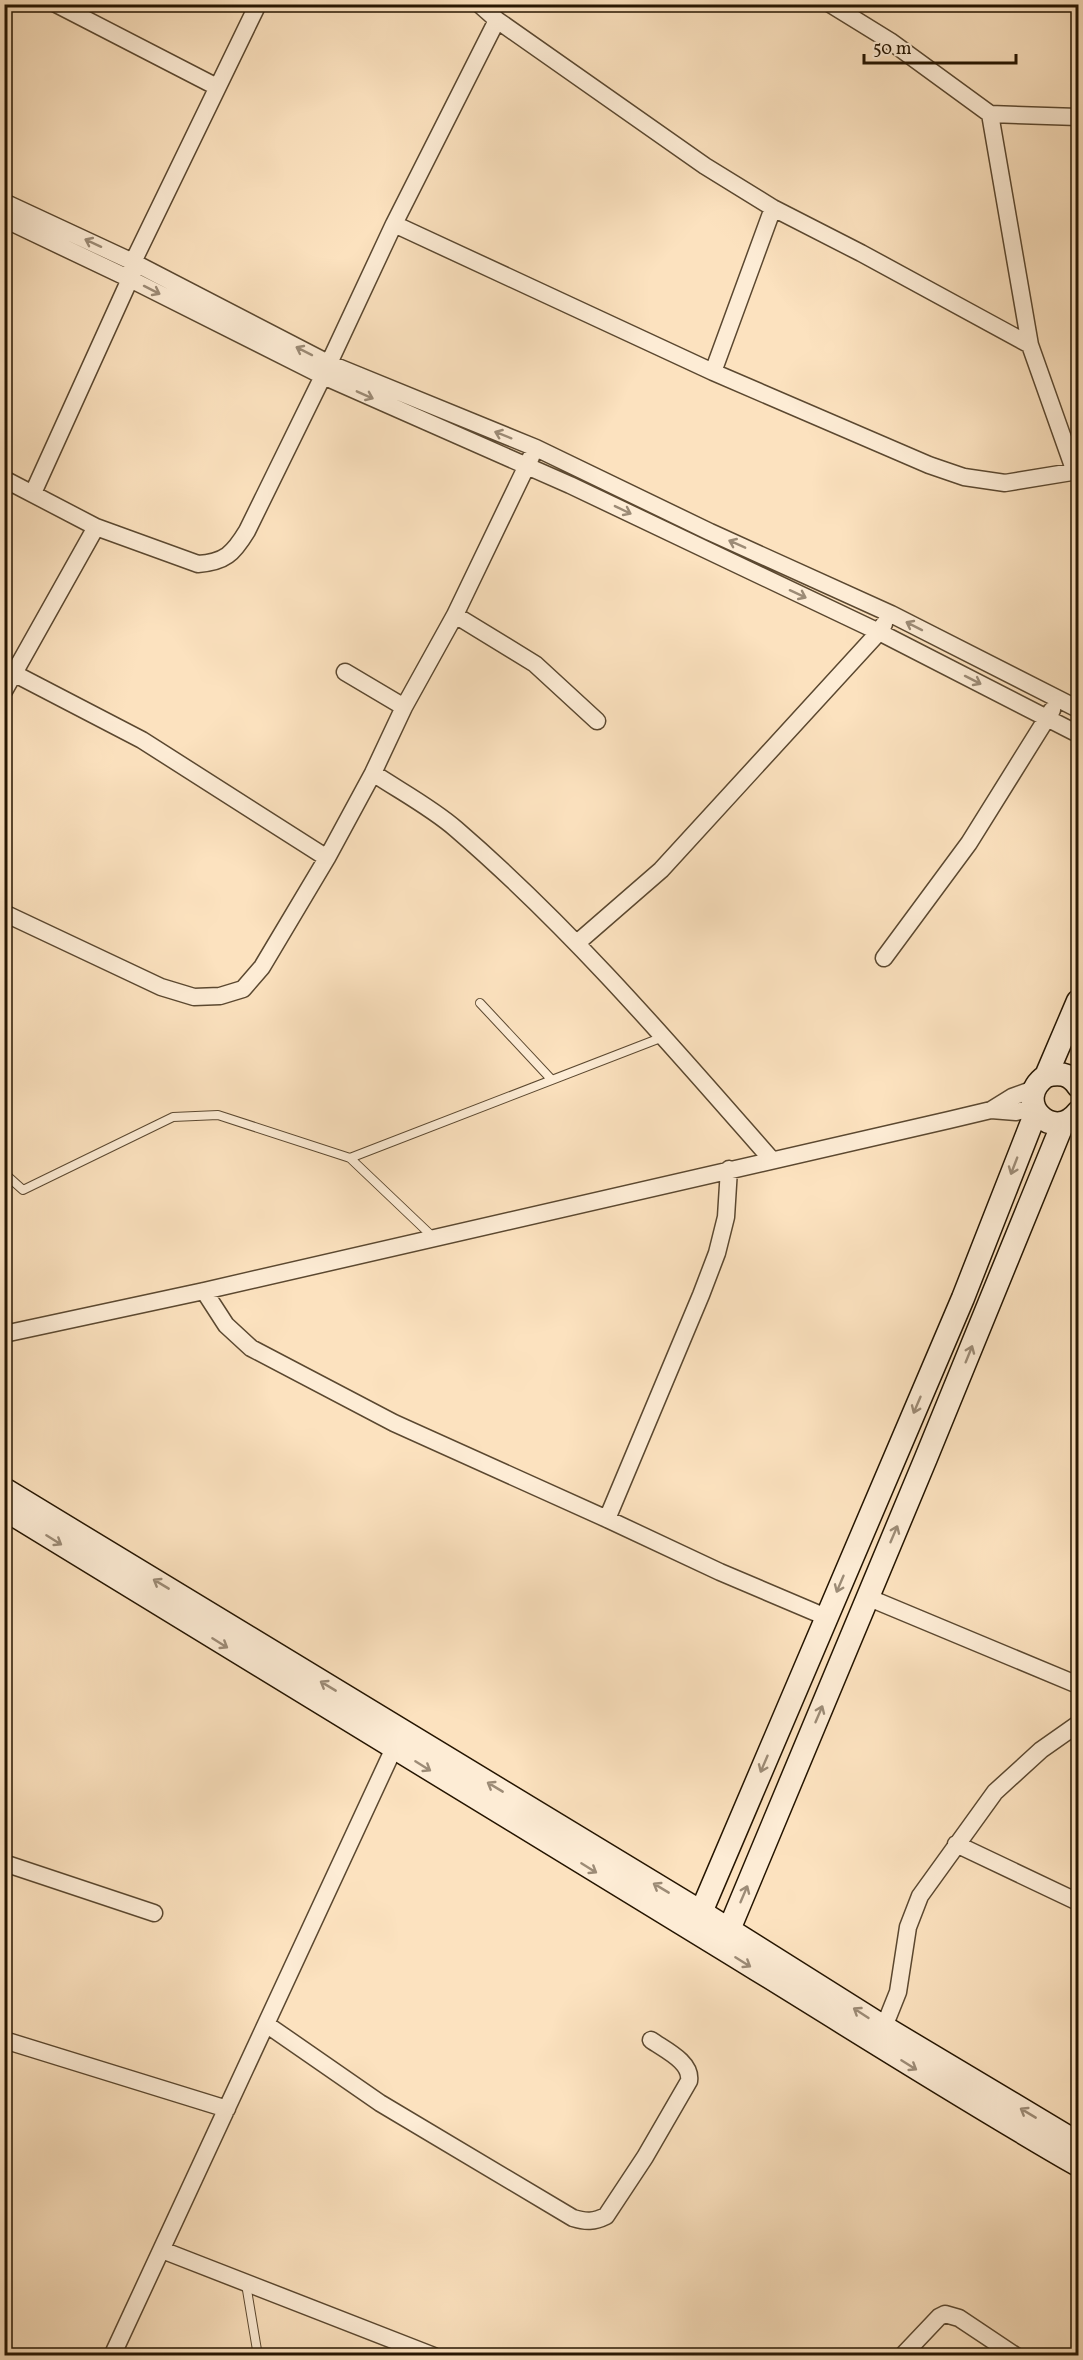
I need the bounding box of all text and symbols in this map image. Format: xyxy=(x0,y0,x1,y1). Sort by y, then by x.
scale bar xyxy=(864,27,1016,65)
text: 50 m xyxy=(873,37,912,62)
one-way arrow xyxy=(85,237,103,249)
one-way arrow xyxy=(143,284,160,296)
one-way arrow xyxy=(296,345,313,357)
one-way arrow xyxy=(355,390,373,401)
one-way arrow xyxy=(494,429,513,440)
one-way arrow xyxy=(613,505,631,517)
one-way arrow xyxy=(728,538,746,550)
one-way arrow xyxy=(789,589,807,601)
one-way arrow xyxy=(906,620,923,632)
one-way arrow xyxy=(964,675,982,687)
one-way arrow xyxy=(1008,1156,1019,1175)
one-way arrow xyxy=(964,1345,975,1364)
one-way arrow xyxy=(911,1395,922,1414)
one-way arrow xyxy=(889,1525,900,1544)
one-way arrow xyxy=(45,1535,62,1547)
one-way arrow xyxy=(834,1574,845,1593)
one-way arrow xyxy=(153,1578,170,1590)
one-way arrow xyxy=(211,1637,228,1649)
one-way arrow xyxy=(320,1679,337,1691)
one-way arrow xyxy=(814,1705,825,1724)
one-way arrow xyxy=(758,1754,769,1773)
one-way arrow xyxy=(414,1760,431,1772)
one-way arrow xyxy=(487,1781,504,1793)
one-way arrow xyxy=(580,1862,597,1874)
one-way arrow xyxy=(653,1882,670,1894)
one-way arrow xyxy=(739,1885,750,1904)
one-way arrow xyxy=(734,1956,751,1968)
one-way arrow xyxy=(853,2006,870,2018)
one-way arrow xyxy=(900,2059,917,2071)
one-way arrow xyxy=(1020,2107,1037,2119)

